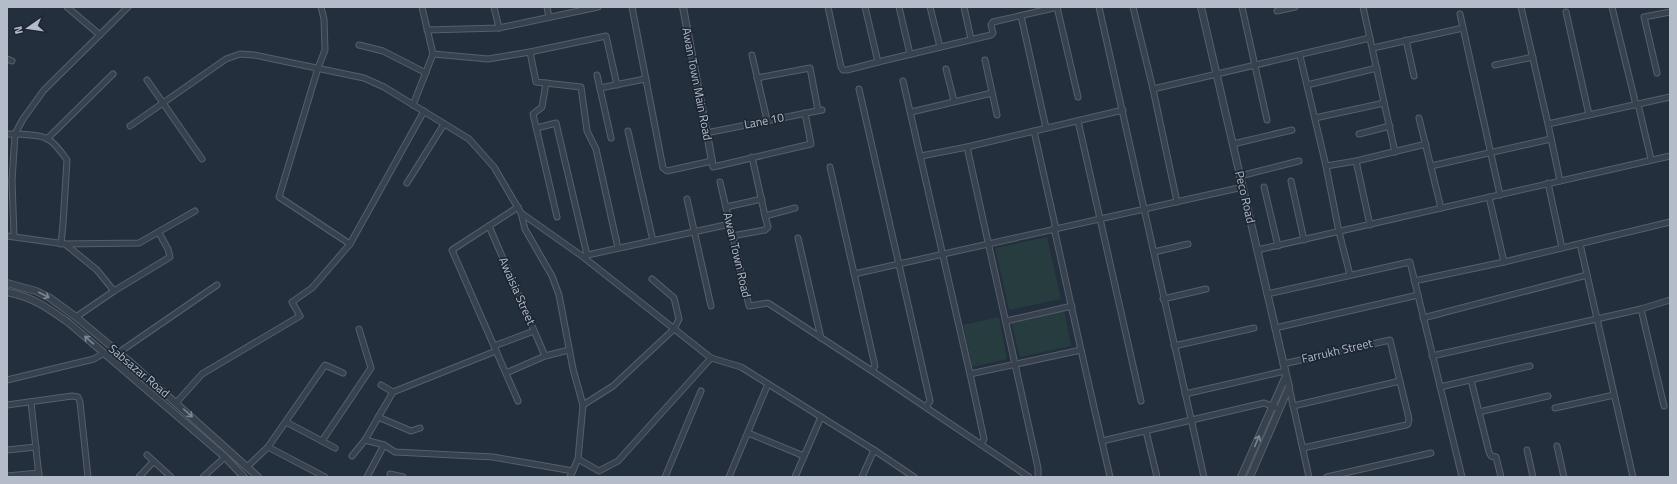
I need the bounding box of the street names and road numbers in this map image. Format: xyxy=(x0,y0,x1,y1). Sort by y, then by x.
street label: Awan Town Main Road xyxy=(677,26,718,142)
street label: Lane 10 xyxy=(742,107,786,134)
street label: Peco Road xyxy=(1230,169,1261,225)
street label: Awan Town Road xyxy=(718,210,757,299)
street label: Awaisia Street xyxy=(494,254,541,328)
street label: Farrukh Street xyxy=(1299,333,1375,368)
street label: Sabsazar Road xyxy=(105,339,174,402)

